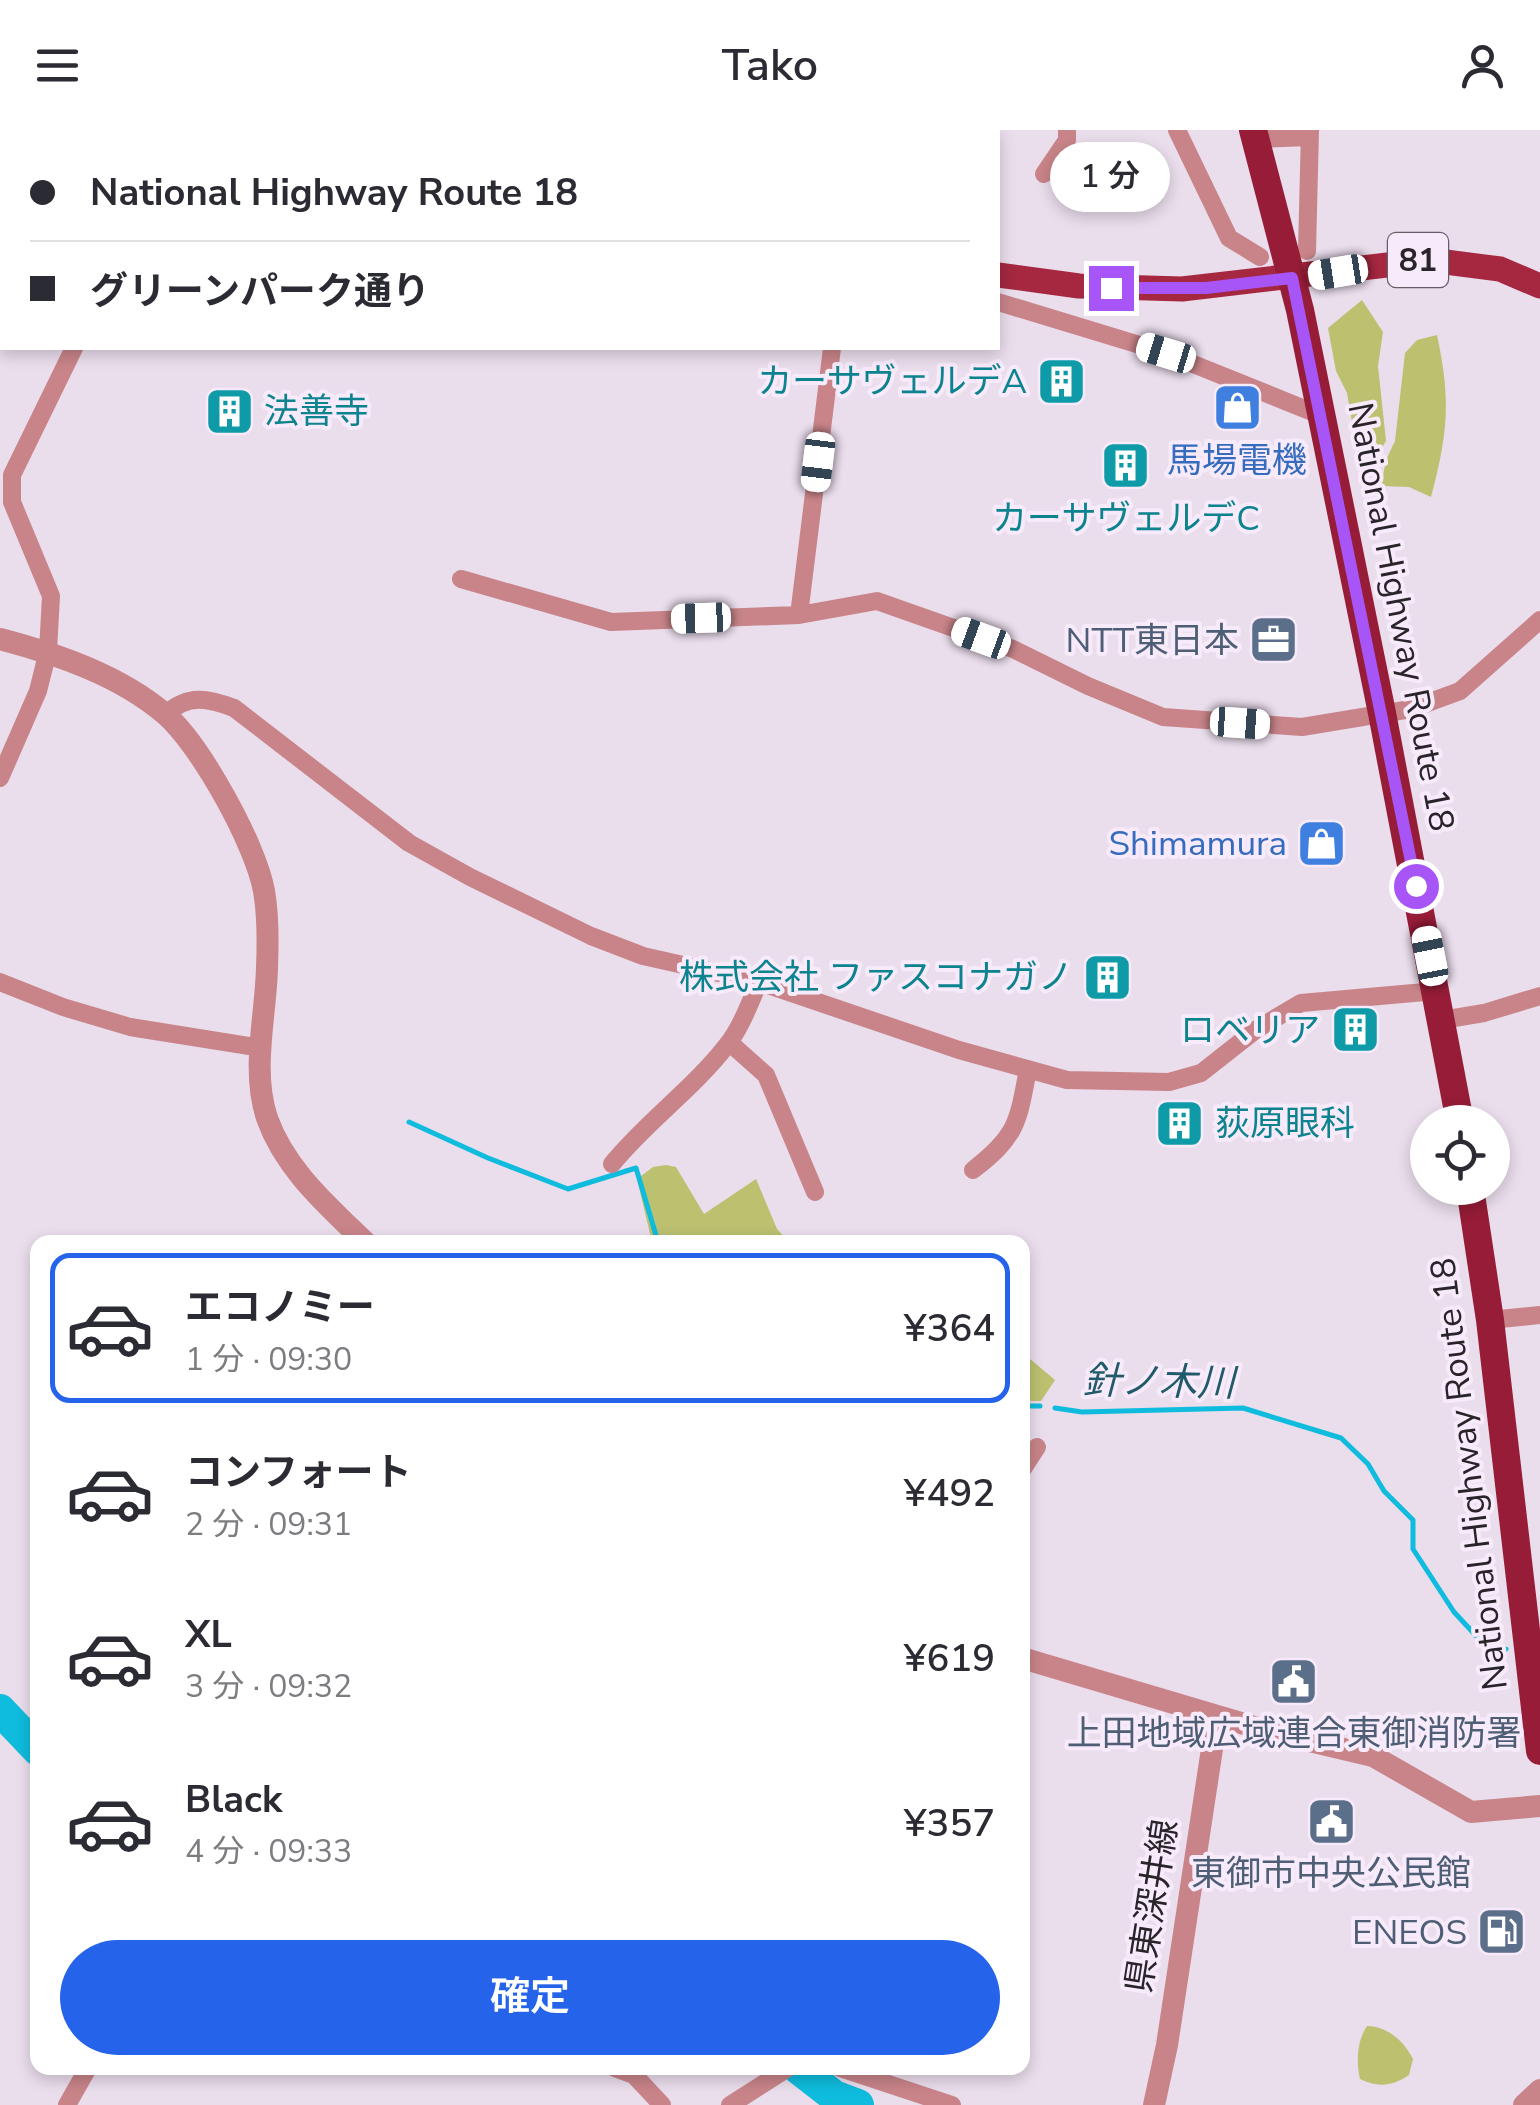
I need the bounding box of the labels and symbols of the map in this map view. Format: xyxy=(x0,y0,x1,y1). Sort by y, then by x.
callout: 1 分 xyxy=(1051,143,1171,213)
road number: 81 xyxy=(1388,233,1448,287)
car xyxy=(1306,252,1370,292)
route end xyxy=(1089,266,1134,311)
car xyxy=(1133,330,1199,376)
building icon: カーサヴェルデA xyxy=(1036,355,1088,407)
place label: カーサヴェルデA xyxy=(757,358,1027,405)
shop icon: 馬場電機 xyxy=(1211,382,1263,434)
building icon: 法善寺 xyxy=(203,385,255,437)
place label: 法善寺 xyxy=(264,388,369,435)
street label: National Highway Route 18 xyxy=(1336,399,1466,835)
car xyxy=(799,430,837,494)
place label: 馬場電機 xyxy=(1167,437,1307,484)
building icon: カーサヴェルデC xyxy=(1100,440,1152,492)
place label: カーサヴェルデC xyxy=(992,495,1260,542)
car xyxy=(670,602,732,634)
car xyxy=(948,614,1014,662)
office icon: NTT東日本 xyxy=(1248,614,1300,666)
place label: NTT東日本 xyxy=(1066,617,1239,664)
car xyxy=(1209,706,1271,740)
shop icon: Shimamura xyxy=(1296,817,1348,869)
place label: Shimamura xyxy=(1108,820,1287,867)
route start xyxy=(1394,864,1439,909)
car xyxy=(1410,924,1450,988)
building icon: 株式会社 ファスコナガノ xyxy=(1082,951,1134,1003)
place label: 株式会社 ファスコナガノ xyxy=(679,954,1073,1001)
building icon: ロベリア xyxy=(1329,1004,1381,1056)
place label: ロベリア xyxy=(1180,1007,1320,1054)
building icon: 荻原眼科 xyxy=(1154,1097,1206,1149)
place label: 荻原眼科 xyxy=(1215,1100,1355,1147)
street label: National Highway Route 18 xyxy=(1419,1255,1519,1693)
water label: 針ノ木川 xyxy=(1083,1355,1239,1409)
public building icon: 上田地域広域連合東御消防署 xyxy=(1268,1655,1320,1707)
place label: 上田地域広域連合東御消防署 xyxy=(1066,1710,1522,1757)
public building icon: 東御市中央公民館 xyxy=(1305,1795,1357,1847)
street label: 県東深井線 xyxy=(1115,1816,1189,1996)
place label: 東御市中央公民館 xyxy=(1191,1850,1471,1897)
fuel station icon: ENEOS xyxy=(1476,1906,1528,1958)
place label: ENEOS xyxy=(1352,1909,1467,1956)

